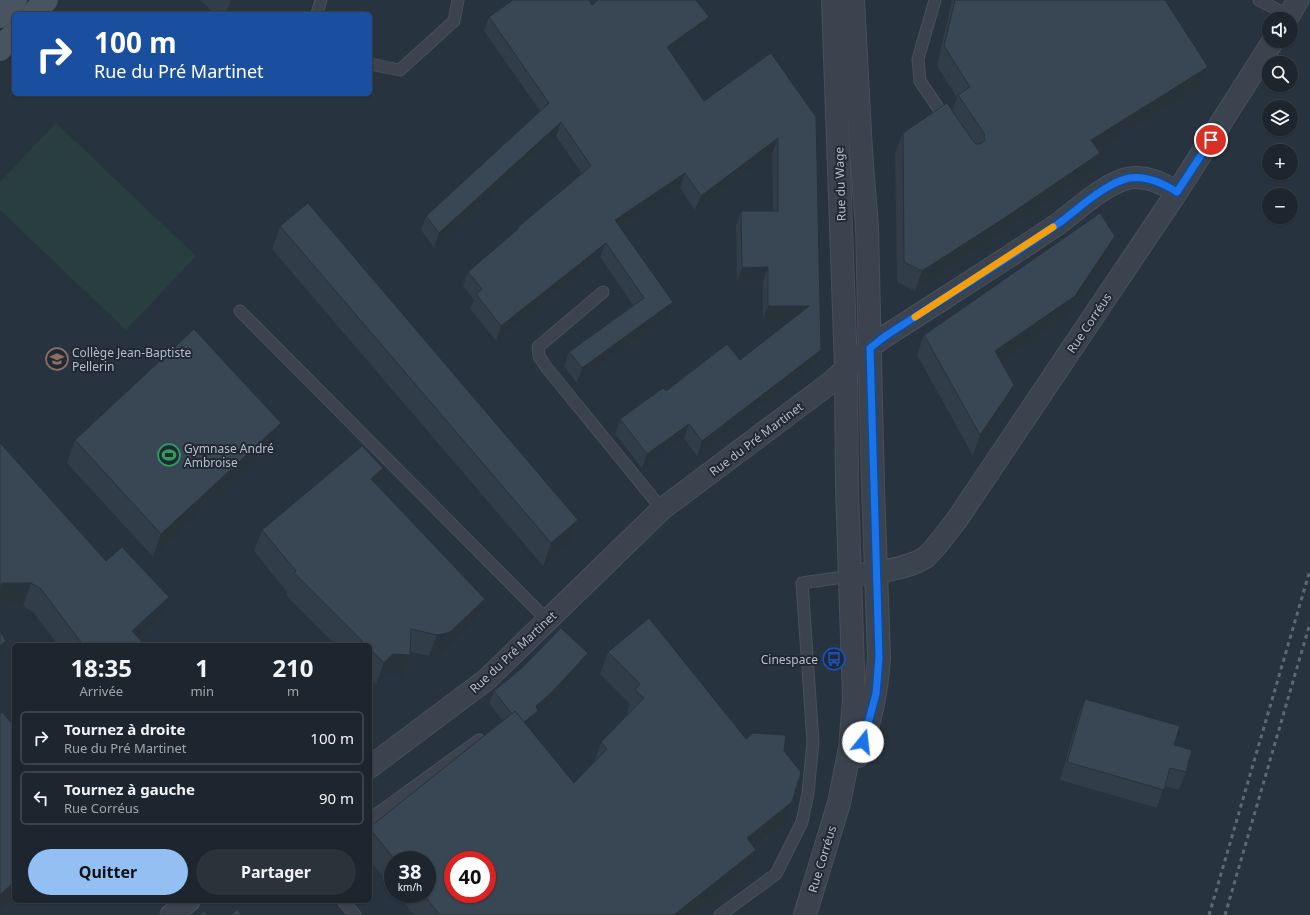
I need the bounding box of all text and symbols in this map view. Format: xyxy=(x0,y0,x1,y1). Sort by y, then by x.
map controls xyxy=(1262,12,1298,224)
button: sound xyxy=(1262,12,1298,48)
text: 100 m xyxy=(94,23,177,61)
icon: right xyxy=(28,28,80,80)
button: search xyxy=(1262,56,1298,92)
text: Rue du Pré Martinet xyxy=(94,59,264,83)
button: layers xyxy=(1262,100,1298,136)
pin xyxy=(1194,123,1228,157)
icon: arrive xyxy=(1200,129,1222,151)
button: + xyxy=(1262,144,1298,180)
street label: Rue du Wage xyxy=(830,146,850,222)
button: − xyxy=(1262,188,1298,224)
street label: Rue Corréus xyxy=(1063,289,1116,356)
place label: Collège Jean-Baptiste Pellerin xyxy=(72,344,192,375)
school or university icon: Collège Jean-Baptiste Pellerin xyxy=(44,346,70,372)
street label: Rue du Pré Martinet xyxy=(706,398,807,480)
place label: Gymnase André Ambroise xyxy=(184,440,274,471)
sports icon: Gymnase André Ambroise xyxy=(156,442,182,468)
street label: Rue du Pré Martinet xyxy=(466,607,561,697)
bus stop icon: Cinespace xyxy=(821,646,847,672)
text: 18:35 xyxy=(70,651,132,684)
text: 1 xyxy=(195,651,209,684)
text: 210 xyxy=(272,651,314,684)
place label: Cinespace xyxy=(761,651,818,668)
text: Arrivée xyxy=(79,682,123,700)
text: min xyxy=(190,682,214,700)
text: m xyxy=(287,682,299,700)
text: Tournez à droite xyxy=(64,719,185,739)
position arrow xyxy=(842,721,884,763)
icon: right xyxy=(30,727,52,749)
text: 100 m xyxy=(310,728,354,748)
text: Rue du Pré Martinet xyxy=(64,739,187,757)
text: Tournez à gauche xyxy=(64,779,195,799)
icon: left xyxy=(30,787,52,809)
text: 90 m xyxy=(319,788,354,808)
text: Rue Corréus xyxy=(64,799,139,817)
street label: Rue Corréus xyxy=(804,823,840,895)
button: Quitter xyxy=(28,849,188,895)
button: Partager xyxy=(196,849,356,895)
speed limit sign: 40 xyxy=(444,851,496,903)
text: 38 xyxy=(399,858,421,885)
text: km/h xyxy=(398,880,422,894)

